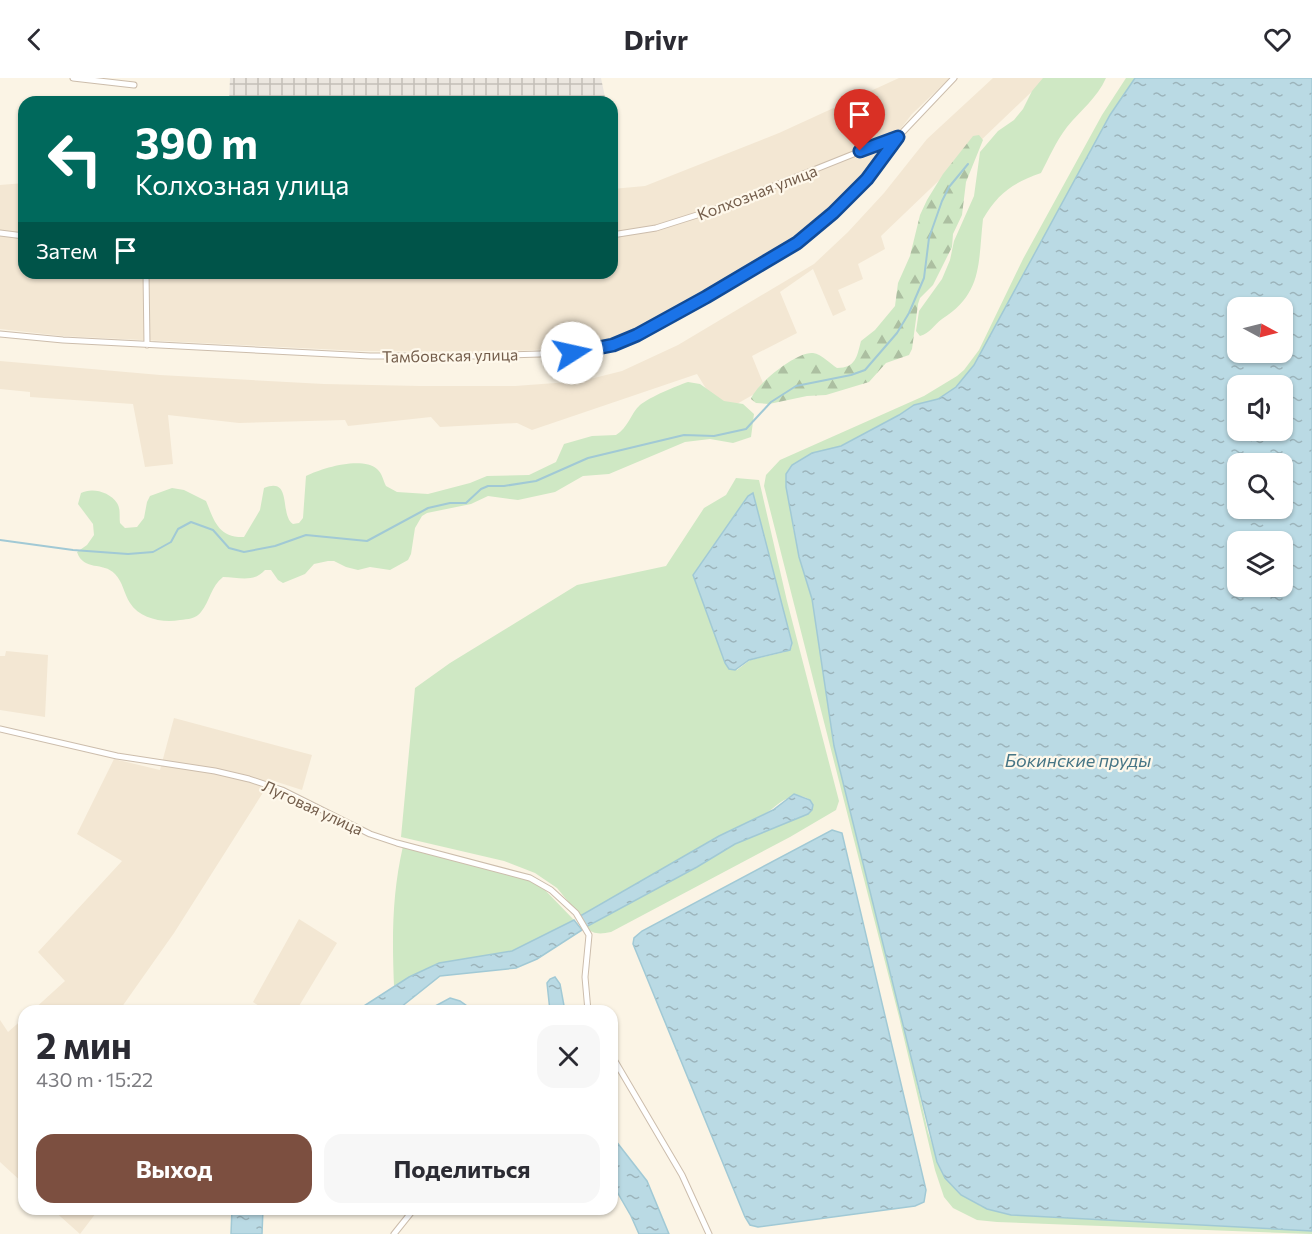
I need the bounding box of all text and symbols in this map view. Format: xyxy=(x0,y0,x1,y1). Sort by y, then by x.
icon: back xyxy=(18,23,51,56)
text: Drivr xyxy=(624,23,688,56)
icon: heart xyxy=(1261,23,1294,56)
pin xyxy=(834,89,885,151)
icon: arrive xyxy=(843,98,876,131)
text: 390 m xyxy=(135,116,258,168)
icon: left xyxy=(36,120,114,198)
street label: Колхозная улица xyxy=(694,160,820,224)
text: Колхозная улица xyxy=(135,168,349,201)
icon: arrive xyxy=(109,234,142,267)
text: Затем xyxy=(36,237,97,264)
north arrow xyxy=(1227,297,1293,363)
map controls xyxy=(1227,297,1293,597)
position arrow xyxy=(540,321,604,385)
street label: Тамбовская улица xyxy=(382,344,518,366)
button: sound xyxy=(1227,375,1293,441)
button: search xyxy=(1227,453,1293,519)
button: layers xyxy=(1227,531,1293,597)
water label: Бокинские пруды xyxy=(1005,749,1151,771)
street label: Луговая улица xyxy=(260,775,366,839)
text: 2 мин xyxy=(36,1022,132,1066)
button: close xyxy=(537,1025,600,1088)
text: 430 m · 15:22 xyxy=(36,1067,153,1091)
button: Выход xyxy=(36,1134,312,1203)
button: Поделиться xyxy=(324,1134,600,1203)

